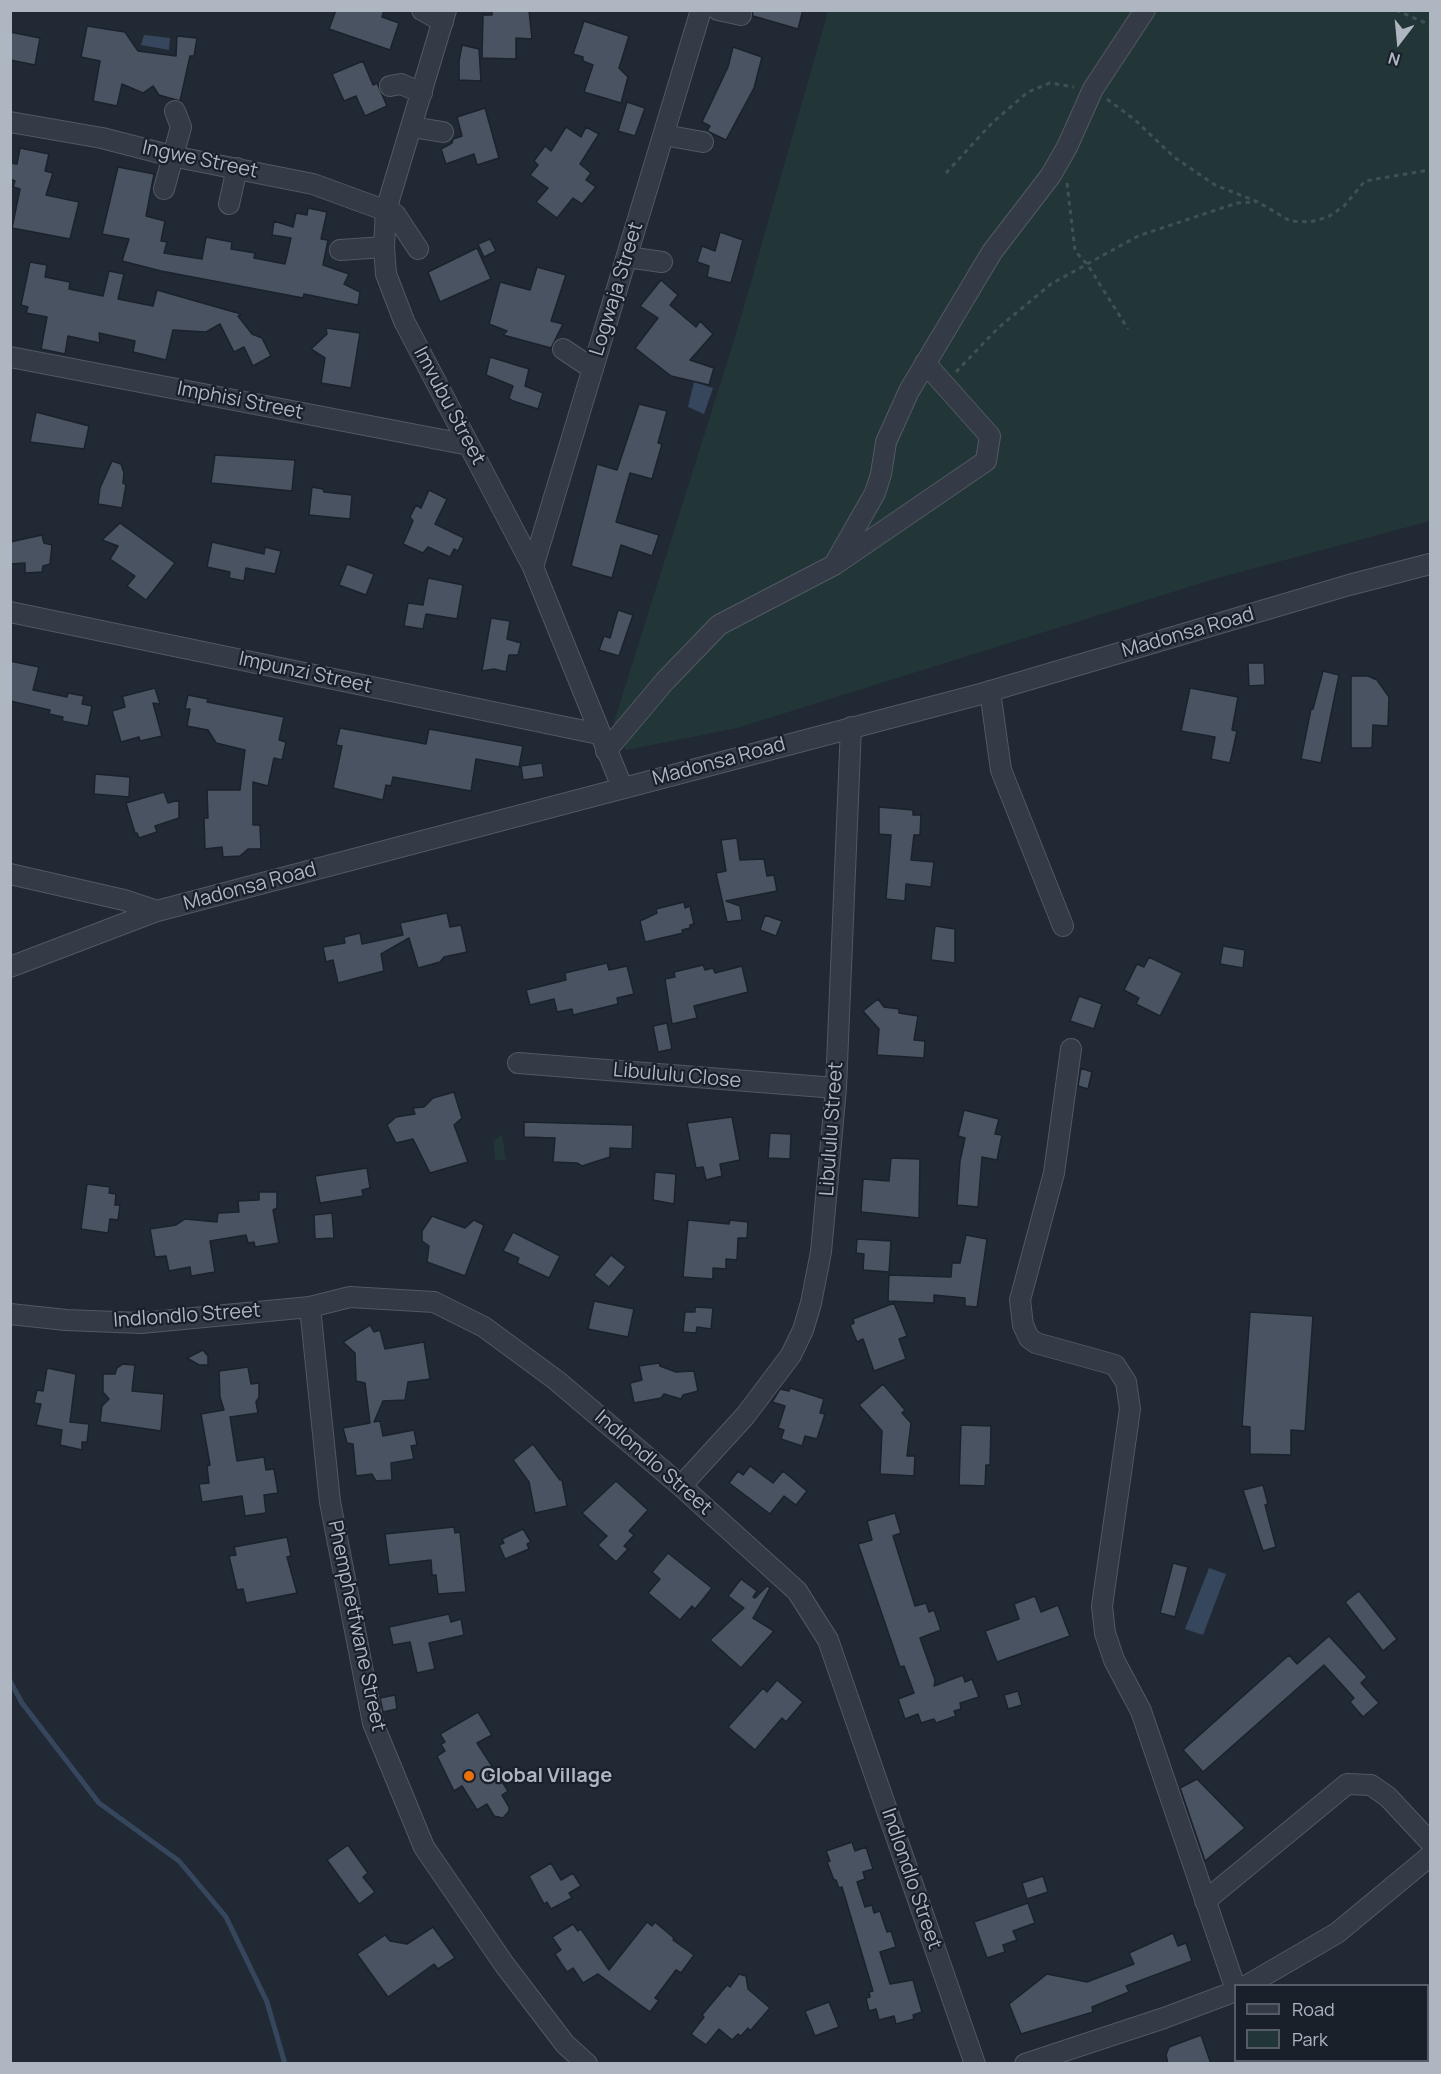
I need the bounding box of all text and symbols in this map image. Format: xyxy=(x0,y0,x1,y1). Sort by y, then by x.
north arrow xyxy=(1369,12,1429,72)
text: N xyxy=(1385,47,1403,71)
street label: Ingwe Street xyxy=(140,136,260,184)
street label: Logwaja Street xyxy=(585,219,649,359)
street label: Imvubu Street xyxy=(408,343,490,469)
street label: Imphisi Street xyxy=(175,377,305,425)
street label: Madonsa Road xyxy=(1119,603,1257,663)
street label: Impunzi Street xyxy=(236,647,374,699)
street label: Madonsa Road xyxy=(650,733,788,791)
street label: Madonsa Road xyxy=(181,858,319,916)
street label: Libululu Close xyxy=(612,1058,742,1094)
street label: Libululu Street xyxy=(815,1061,849,1197)
street label: Indlondlo Street xyxy=(112,1299,262,1333)
street label: Indlondlo Street xyxy=(589,1405,717,1521)
street label: Phemphetfwane Street xyxy=(322,1518,390,1734)
place label: Global Village xyxy=(481,1764,612,1788)
marker: Global Village xyxy=(462,1769,476,1783)
street label: Indlondlo Street xyxy=(876,1805,946,1953)
legend xyxy=(1234,1984,1429,2062)
text: Road xyxy=(1292,1997,1335,2021)
text: Park xyxy=(1292,2027,1328,2051)

